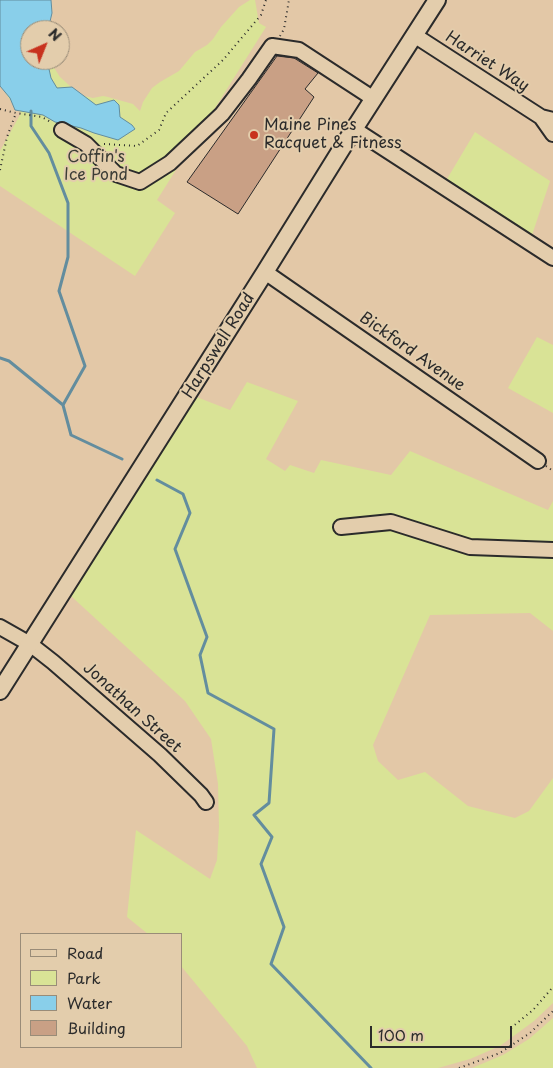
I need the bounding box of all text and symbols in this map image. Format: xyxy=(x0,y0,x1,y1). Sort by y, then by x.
north arrow xyxy=(20,20,70,70)
text: N xyxy=(44,23,66,46)
street label: Harriet Way xyxy=(441,28,533,96)
place label: Maine Pines Racquet & Fitness xyxy=(264,116,402,154)
marker: Maine Pines Racquet & Fitness xyxy=(248,129,260,141)
park label: Coffin's Ice Pond xyxy=(64,148,128,186)
street label: Harpswell Road xyxy=(179,290,259,402)
street label: Bickford Avenue xyxy=(356,308,468,396)
street label: Jonathan Street xyxy=(79,659,185,757)
legend xyxy=(20,933,182,1048)
text: Road xyxy=(67,941,103,964)
text: Park xyxy=(67,966,101,989)
text: Water xyxy=(67,991,112,1014)
text: Building xyxy=(67,1016,126,1039)
scale bar xyxy=(373,1016,516,1048)
text: 100 m xyxy=(378,1023,424,1046)

